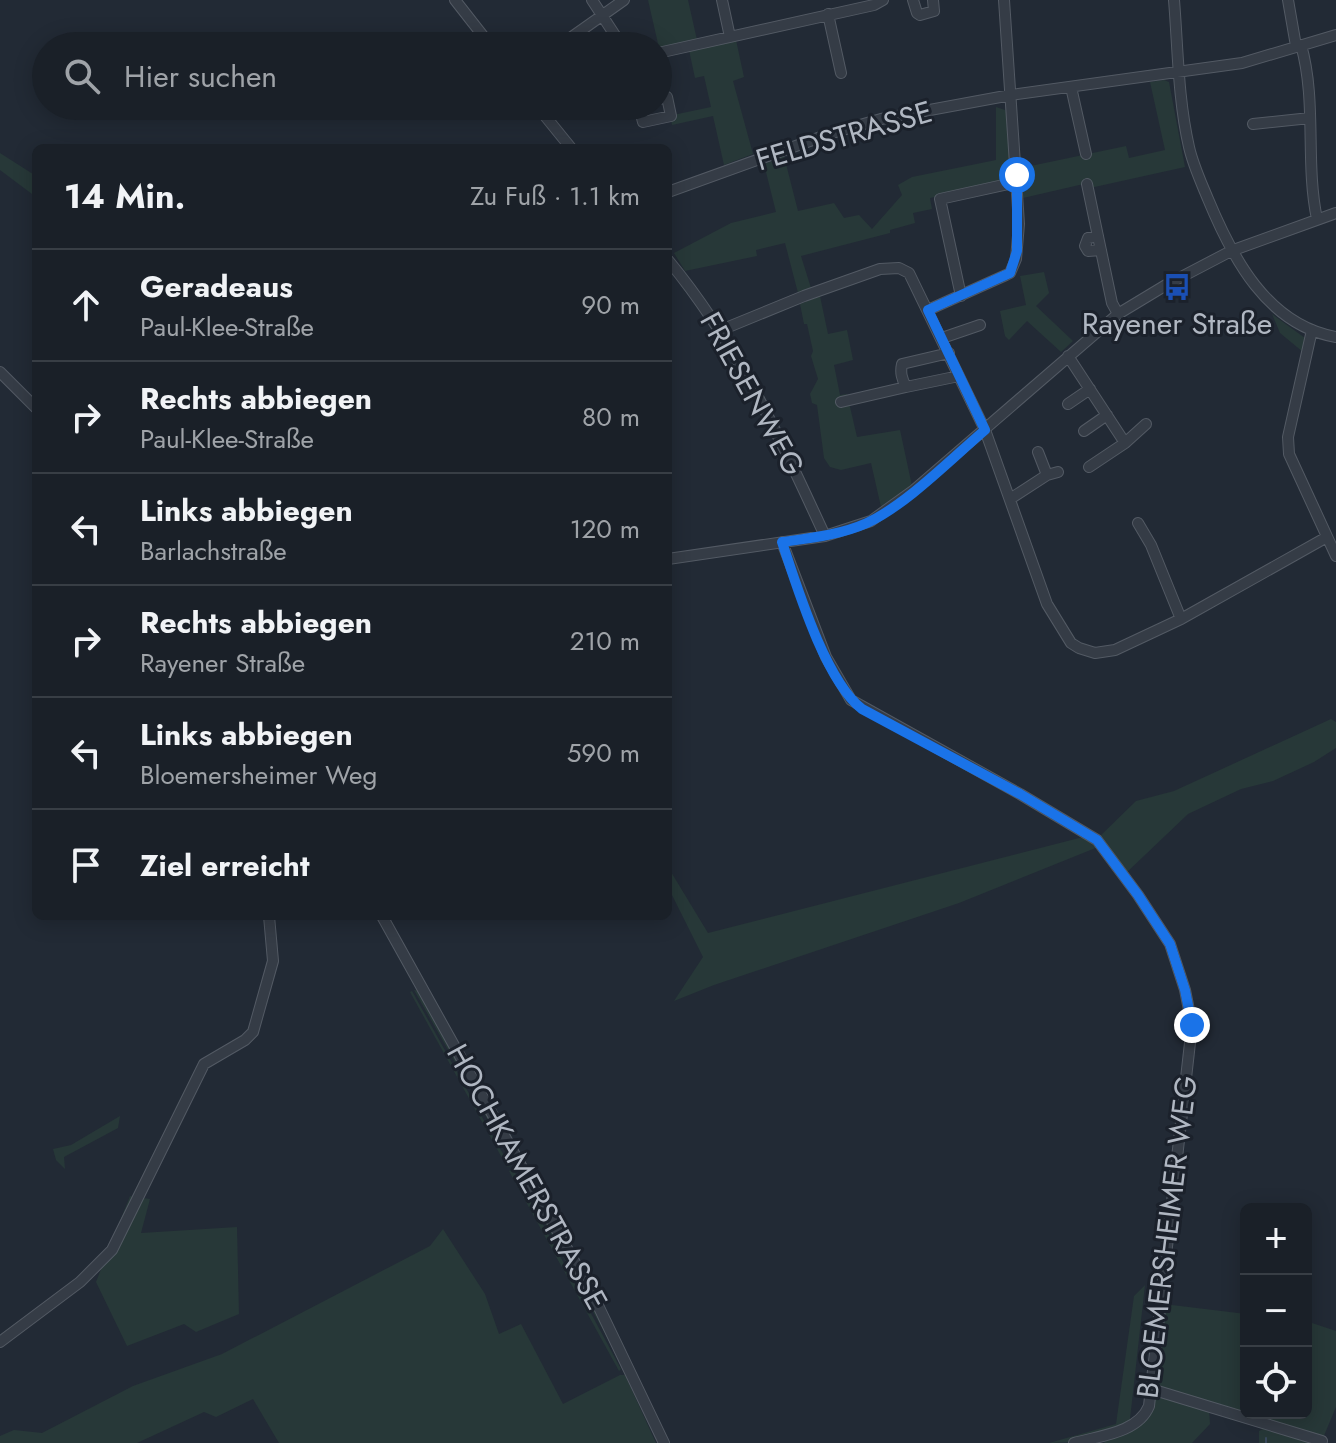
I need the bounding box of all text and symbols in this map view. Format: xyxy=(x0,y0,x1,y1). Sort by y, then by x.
search box xyxy=(32,32,672,120)
icon: search xyxy=(60,54,104,98)
text: Hier suchen xyxy=(124,55,277,98)
street label: FELDSTRASSE xyxy=(751,90,937,181)
route start xyxy=(999,157,1035,193)
text: 14 Min. xyxy=(64,172,185,221)
text: Zu Fuß · 1.1 km xyxy=(470,177,640,215)
text: Geradeaus xyxy=(140,265,293,308)
bus stop icon: Rayener Straße xyxy=(1162,272,1192,302)
icon: ahead xyxy=(64,283,108,327)
text: 90 m xyxy=(581,286,640,324)
place label: Rayener Straße xyxy=(1082,302,1272,345)
street label: FRIESENWEG xyxy=(690,304,815,483)
text: Paul-Klee-Straße xyxy=(140,308,314,346)
text: Rechts abbiegen xyxy=(140,377,372,420)
icon: right xyxy=(64,395,108,439)
text: 80 m xyxy=(582,398,640,436)
text: Paul-Klee-Straße xyxy=(140,420,314,458)
text: Links abbiegen xyxy=(140,489,353,532)
icon: left xyxy=(64,507,108,551)
text: 120 m xyxy=(570,510,640,548)
text: Barlachstraße xyxy=(140,532,287,570)
text: Rechts abbiegen xyxy=(140,601,372,644)
icon: right xyxy=(64,619,108,663)
text: 210 m xyxy=(570,622,640,660)
text: Rayener Straße xyxy=(140,644,305,682)
text: Links abbiegen xyxy=(140,713,353,756)
icon: left xyxy=(64,731,108,775)
text: 590 m xyxy=(567,734,640,772)
text: Bloemersheimer Weg xyxy=(140,756,377,794)
icon: arrive xyxy=(64,843,108,887)
text: Ziel erreicht xyxy=(140,844,309,887)
route end xyxy=(1174,1007,1210,1043)
street label: HOCHKAMERSTRASSE xyxy=(436,1036,618,1317)
street label: BLOEMERSHEIMER WEG xyxy=(1125,1073,1208,1401)
map controls xyxy=(1240,1203,1312,1419)
button: + xyxy=(1240,1203,1312,1275)
button: − xyxy=(1240,1275,1312,1347)
button: locate xyxy=(1240,1347,1312,1419)

